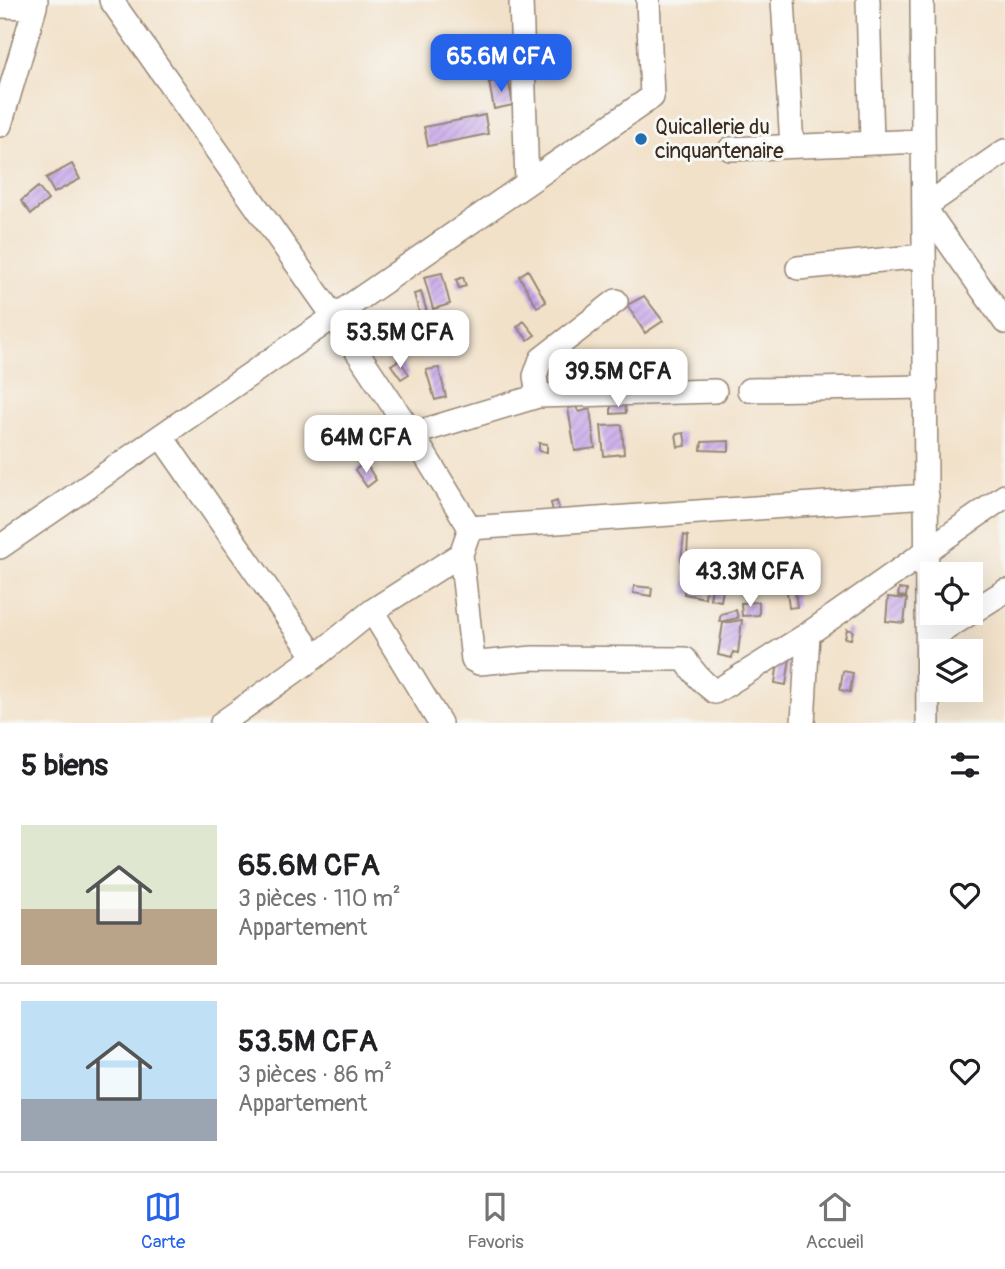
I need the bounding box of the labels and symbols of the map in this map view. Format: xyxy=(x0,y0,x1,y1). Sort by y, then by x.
pin: 65.6M CFA xyxy=(421,34,581,94)
place label: Quicallerie du cinquantenaire xyxy=(655,114,784,165)
marker: Quicallerie du cinquantenaire xyxy=(633,131,649,147)
pin: 53.5M CFA xyxy=(320,310,480,370)
pin: 39.5M CFA xyxy=(538,350,698,409)
pin: 64M CFA xyxy=(301,416,431,475)
pin: 43.3M CFA xyxy=(670,550,830,609)

